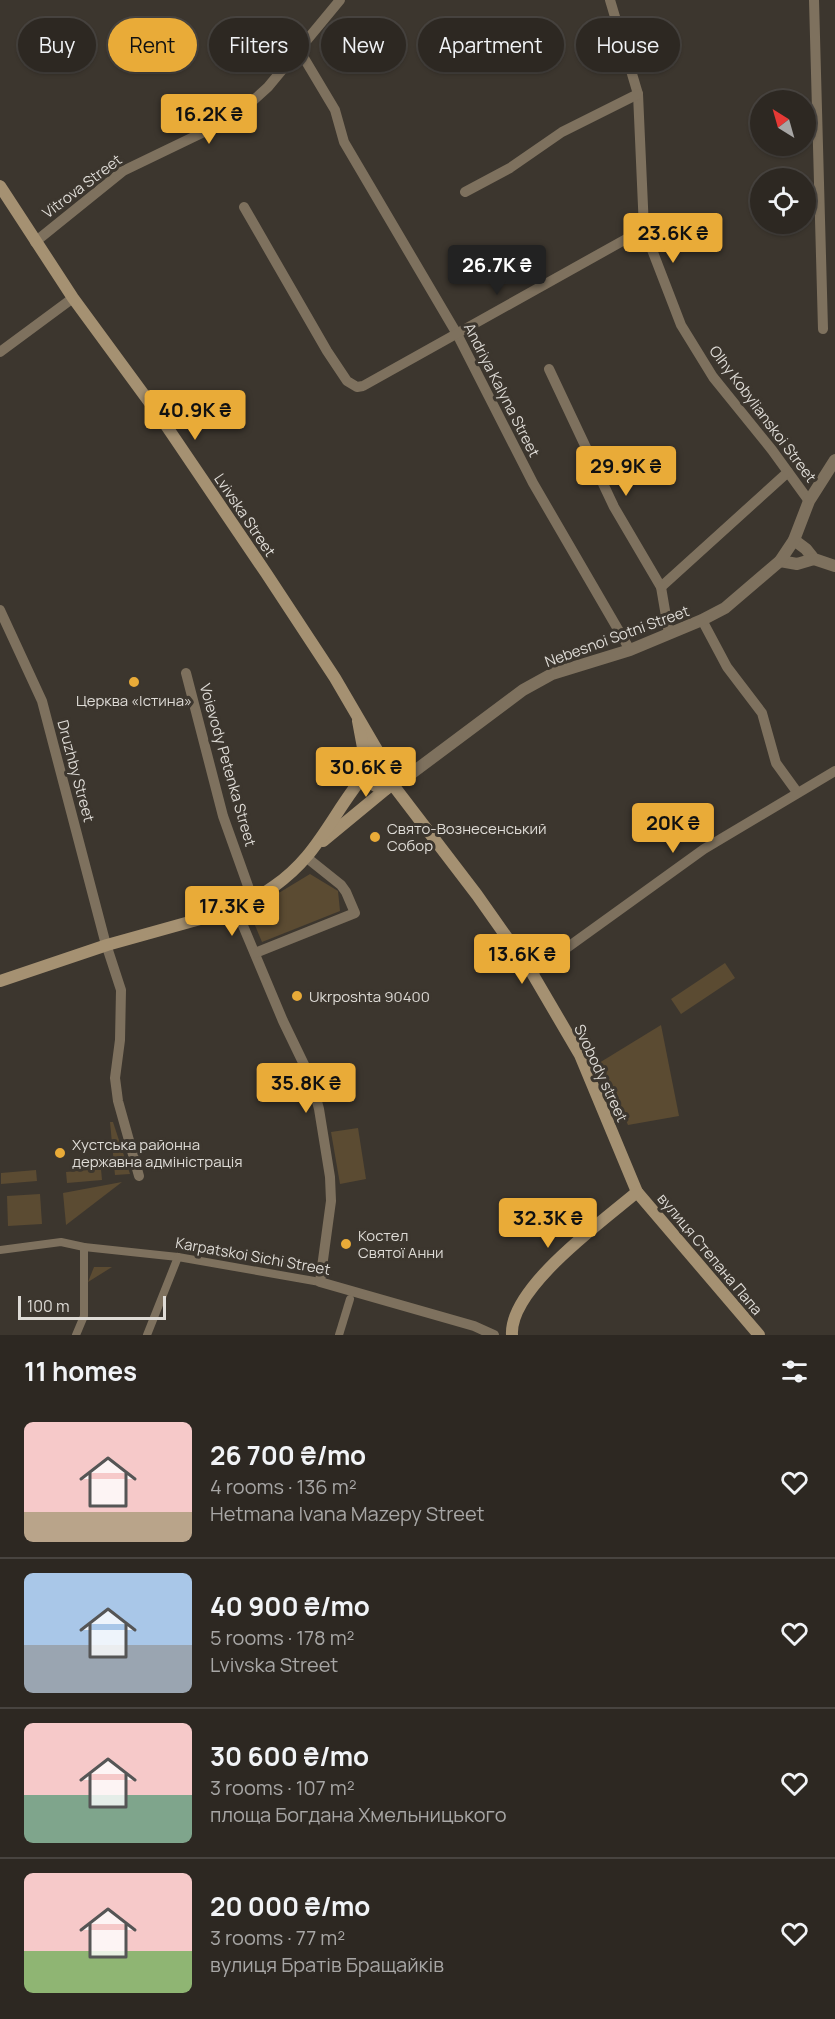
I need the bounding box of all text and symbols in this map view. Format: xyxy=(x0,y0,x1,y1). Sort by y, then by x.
chip: Buy xyxy=(18,18,96,72)
chip: Rent xyxy=(108,18,197,72)
chip: Filters xyxy=(209,18,309,72)
chip: New xyxy=(321,18,406,72)
chip: Apartment xyxy=(418,18,564,72)
chip: House xyxy=(576,18,680,72)
north arrow xyxy=(750,90,816,156)
map controls xyxy=(750,90,816,234)
pin: 16.2K ₴ xyxy=(154,94,264,145)
text: 16.2K ₴ xyxy=(175,100,243,127)
street label: Vitrova Street xyxy=(38,149,126,223)
button: locate xyxy=(750,168,816,234)
pin: 23.6K ₴ xyxy=(618,213,728,264)
text: 23.6K ₴ xyxy=(637,219,709,246)
pin: 26.7K ₴ xyxy=(442,245,552,296)
text: 26.7K ₴ xyxy=(462,251,532,278)
street label: Andriya Kalyna Street xyxy=(459,319,545,461)
street label: Olhy Kobylianskoi Street xyxy=(704,341,822,487)
pin: 40.9K ₴ xyxy=(140,390,250,441)
text: 40.9K ₴ xyxy=(159,396,231,423)
pin: 29.9K ₴ xyxy=(571,446,681,497)
text: 29.9K ₴ xyxy=(590,452,662,479)
street label: Lvivska Street xyxy=(209,469,281,561)
street label: Nebesnoi Sotni Street xyxy=(542,600,692,672)
marker: Церква «Істина» xyxy=(127,675,141,689)
street label: Voievody Petenka Street xyxy=(195,681,261,849)
place label: Церква «Істина» xyxy=(76,690,192,711)
street label: Druzhby Street xyxy=(52,718,100,824)
pin: 30.6K ₴ xyxy=(311,747,421,798)
text: 30.6K ₴ xyxy=(330,753,402,780)
pin: 20K ₴ xyxy=(631,803,715,854)
text: 20K ₴ xyxy=(646,809,700,836)
place label: Свято-Вознесенський Собор xyxy=(387,818,547,856)
marker: Свято-Вознесенський Собор xyxy=(368,830,382,844)
pin: 17.3K ₴ xyxy=(177,886,287,937)
text: 17.3K ₴ xyxy=(199,892,265,919)
pin: 13.6K ₴ xyxy=(467,934,577,985)
text: 13.6K ₴ xyxy=(488,940,556,967)
place label: Ukrposhta 90400 xyxy=(309,986,430,1007)
marker: Ukrposhta 90400 xyxy=(290,989,304,1003)
street label: Svobody street xyxy=(569,1021,633,1125)
pin: 35.8K ₴ xyxy=(251,1063,361,1114)
text: 35.8K ₴ xyxy=(271,1069,341,1096)
place label: Хустська районна державна адміністрація xyxy=(72,1134,243,1172)
marker: Хустська районна державна адміністрація xyxy=(53,1146,67,1160)
street label: вулиця Степана Папа xyxy=(653,1189,767,1319)
pin: 32.3K ₴ xyxy=(493,1198,603,1249)
text: 32.3K ₴ xyxy=(513,1204,583,1231)
place label: Костел Святої Анни xyxy=(358,1225,444,1263)
street label: Karpatskoi Sichi Street xyxy=(174,1232,332,1280)
marker: Костел Святої Анни xyxy=(339,1237,353,1251)
scale bar xyxy=(18,1293,166,1320)
text: 100 m xyxy=(27,1295,70,1317)
text: 11 homes xyxy=(24,1353,137,1389)
icon: filters xyxy=(778,1355,811,1388)
text: 26 700 ₴/mo xyxy=(210,1437,366,1473)
icon: home xyxy=(72,1446,144,1518)
icon: heart xyxy=(778,1466,811,1499)
text: 4 rooms · 136 m² xyxy=(210,1473,357,1500)
text: Hetmana Ivana Mazepy Street xyxy=(210,1500,485,1527)
text: 40 900 ₴/mo xyxy=(210,1588,370,1624)
icon: home xyxy=(72,1597,144,1669)
icon: heart xyxy=(778,1617,811,1650)
text: 5 rooms · 178 m² xyxy=(210,1624,355,1651)
text: Lvivska Street xyxy=(210,1651,338,1678)
text: 30 600 ₴/mo xyxy=(210,1738,369,1774)
icon: home xyxy=(72,1747,144,1819)
icon: heart xyxy=(778,1767,811,1800)
text: 3 rooms · 107 m² xyxy=(210,1774,355,1801)
text: площа Богдана Хмельницького xyxy=(210,1801,507,1828)
text: 20 000 ₴/mo xyxy=(210,1888,370,1924)
icon: home xyxy=(72,1897,144,1969)
icon: heart xyxy=(778,1917,811,1950)
text: 3 rooms · 77 m² xyxy=(210,1924,345,1951)
text: вулиця Братів Бращайків xyxy=(210,1951,444,1978)

